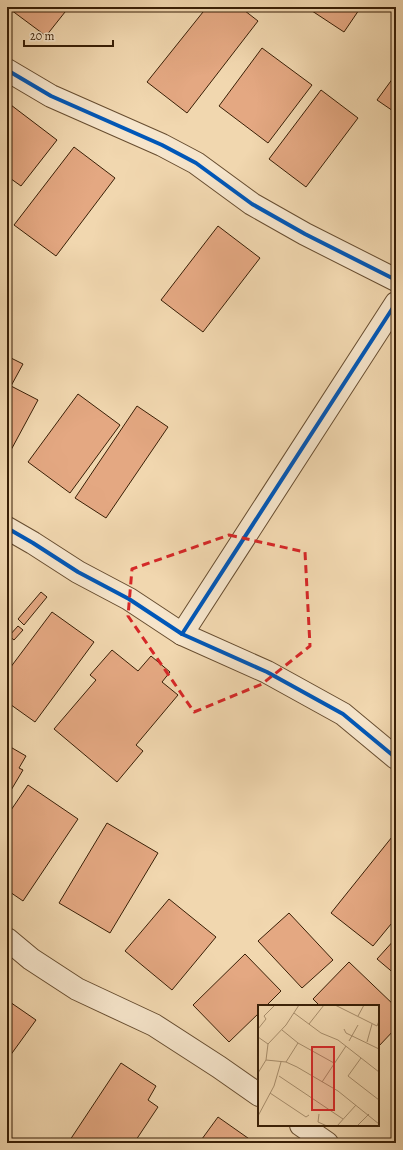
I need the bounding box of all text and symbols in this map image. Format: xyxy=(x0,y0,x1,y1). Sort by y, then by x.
scale bar xyxy=(24,22,113,48)
text: 20 m xyxy=(30,28,54,44)
inset map xyxy=(258,1005,379,1126)

